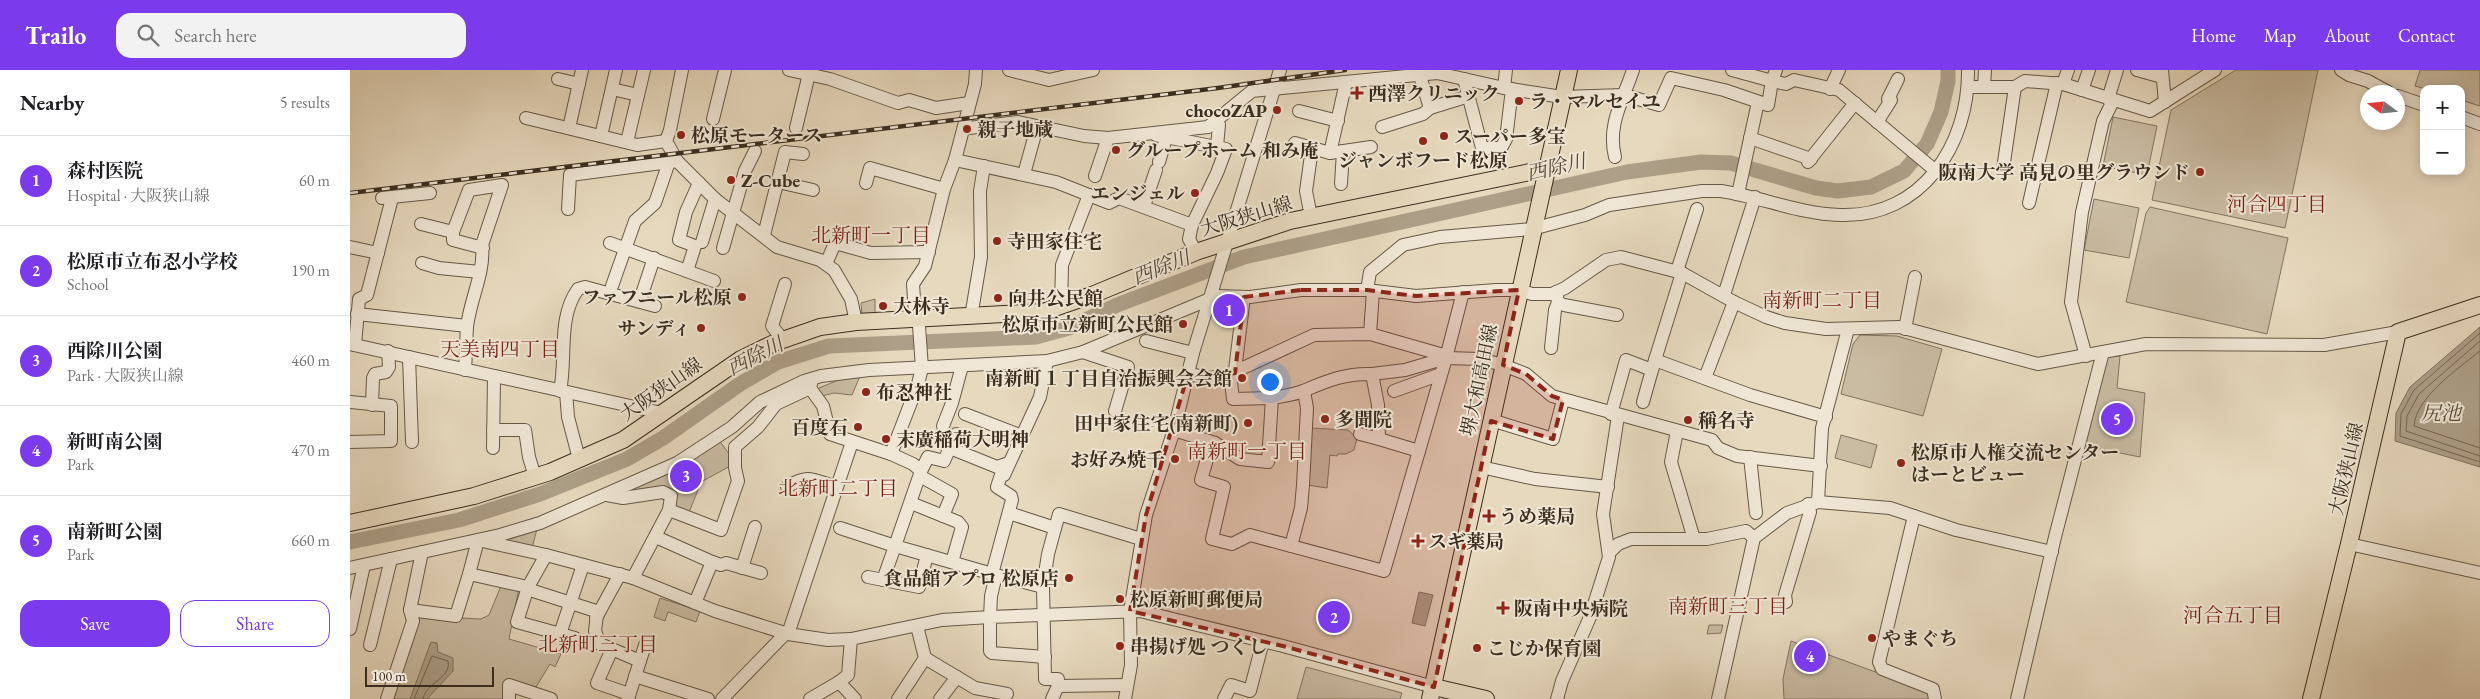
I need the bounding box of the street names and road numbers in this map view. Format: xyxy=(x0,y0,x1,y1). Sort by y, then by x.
street label: 大阪狭山線 xyxy=(1197,190,1295,242)
street label: 堺大和高田線 xyxy=(1455,322,1503,438)
street label: 大阪狭山線 xyxy=(615,352,707,426)
street label: 大阪狭山線 xyxy=(2323,420,2369,518)

